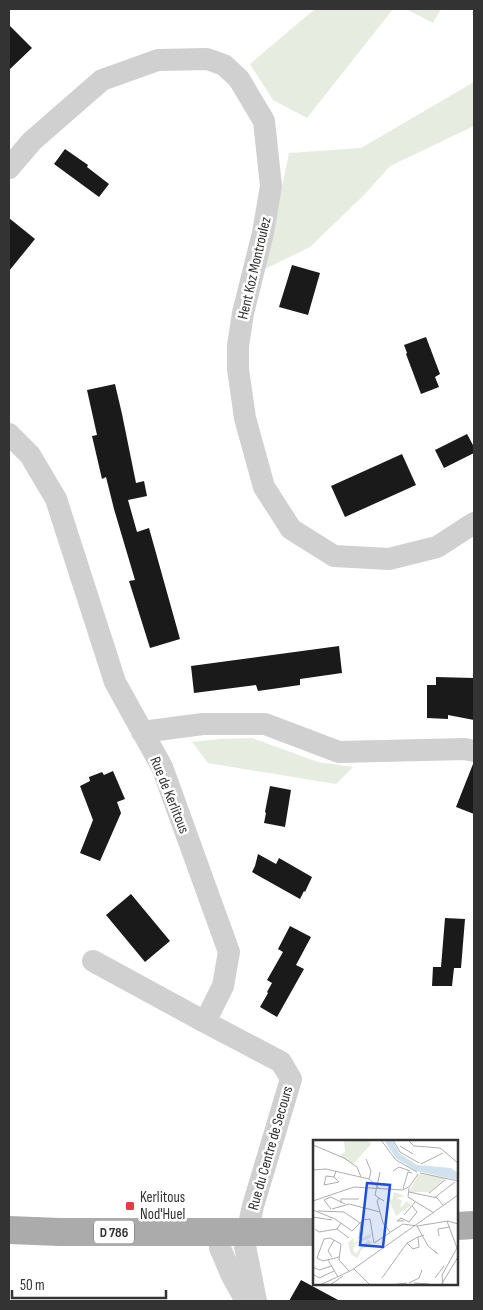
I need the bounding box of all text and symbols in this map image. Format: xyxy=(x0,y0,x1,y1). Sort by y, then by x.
street label: Hent Koz Montroulez xyxy=(233,214,276,321)
street label: Rue de Kerlitous xyxy=(145,754,194,836)
street label: Rue du Centre de Secours xyxy=(244,1084,297,1212)
inset map xyxy=(313,1140,458,1285)
place label: Kerlitous Nod'Huel xyxy=(140,1188,185,1224)
marker: Kerlitous Nod'Huel xyxy=(124,1200,136,1212)
road number: D 786 xyxy=(94,1220,134,1244)
scale bar xyxy=(12,1268,166,1300)
text: 50 m xyxy=(20,1276,45,1295)

